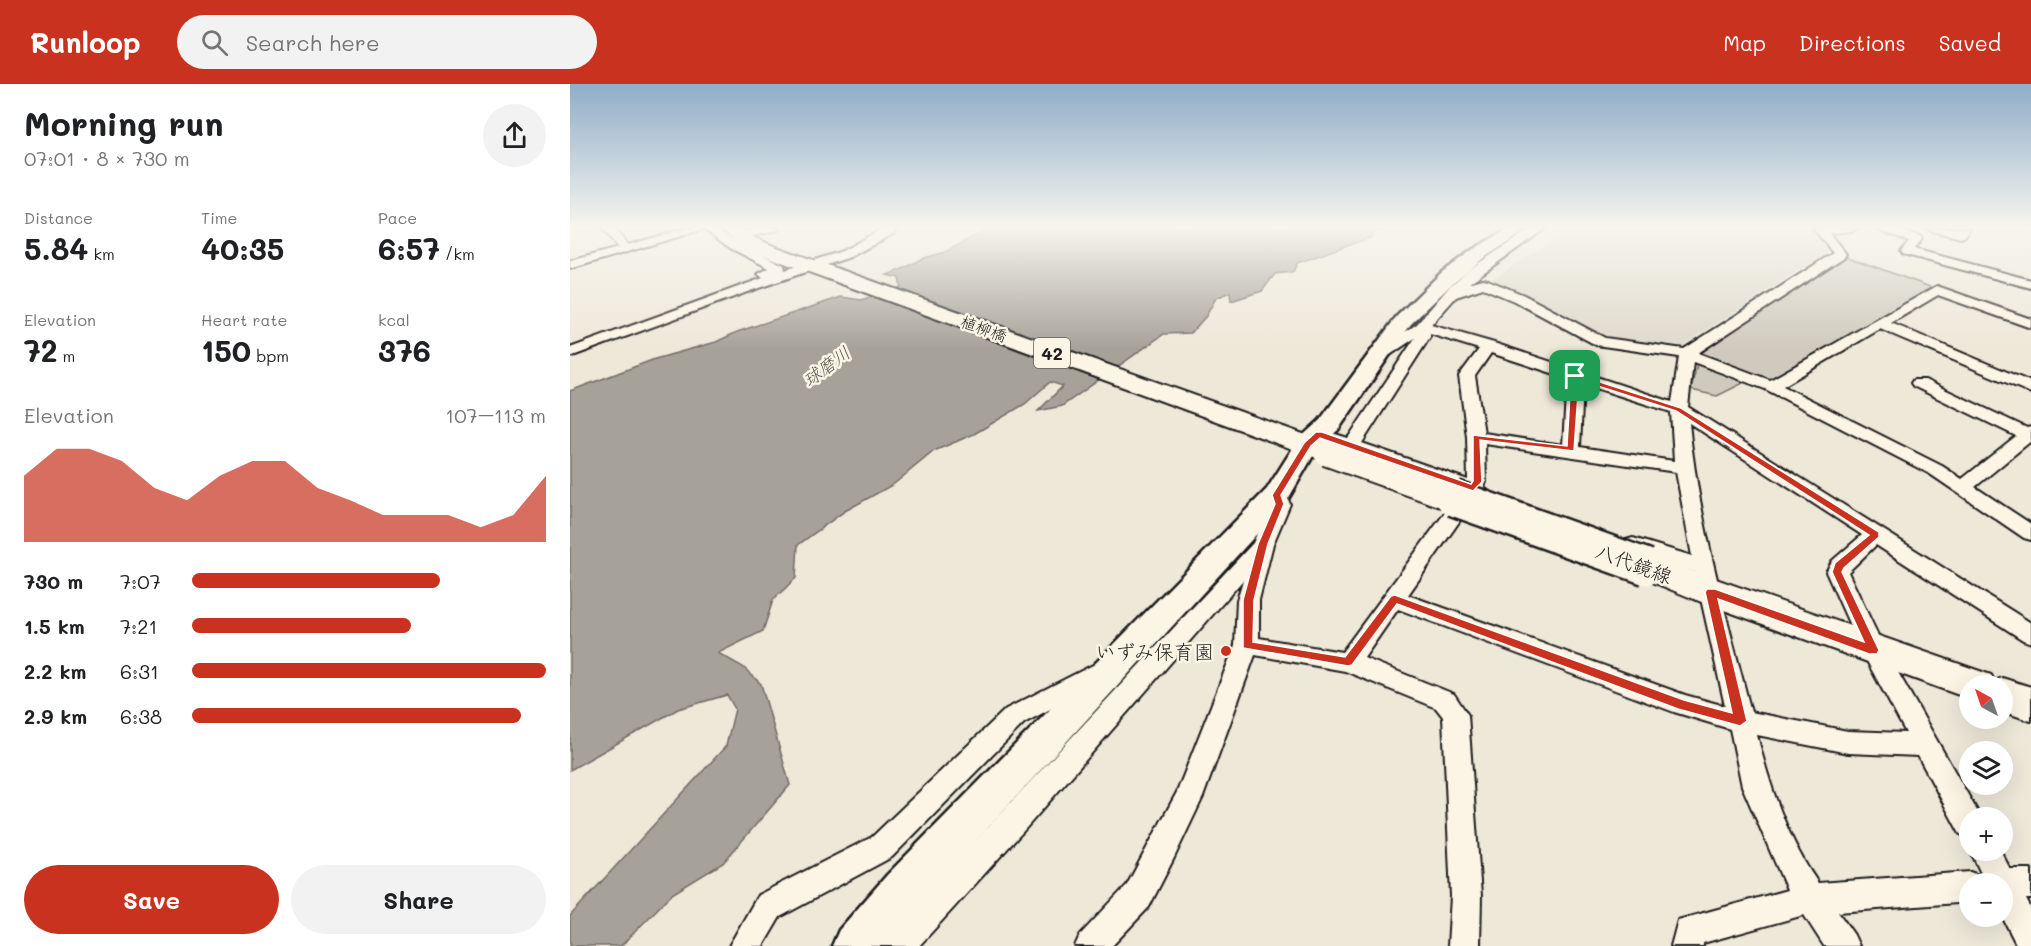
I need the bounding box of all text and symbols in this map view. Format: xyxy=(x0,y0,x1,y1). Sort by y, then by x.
search box xyxy=(177,15,597,69)
text: Runloop xyxy=(30,24,141,60)
icon: search xyxy=(198,26,231,59)
text: Search here xyxy=(246,28,380,57)
text: Map xyxy=(1723,29,1766,56)
text: Directions xyxy=(1799,29,1906,56)
text: Saved xyxy=(1939,29,2001,56)
text: Morning run xyxy=(24,101,224,144)
button: share xyxy=(483,104,546,167)
text: 07:01 · 8 × 730 m xyxy=(24,145,190,171)
text: Distance xyxy=(24,207,93,228)
text: Time xyxy=(201,207,237,228)
text: Pace xyxy=(378,207,417,228)
text: 5.84 xyxy=(24,228,88,268)
text: 40:35 xyxy=(201,228,284,268)
text: 6:57 xyxy=(378,228,440,268)
text: km xyxy=(88,243,115,264)
text: /km xyxy=(440,243,475,264)
text: Elevation xyxy=(24,309,96,330)
text: Heart rate xyxy=(201,309,287,330)
text: kcal xyxy=(378,309,410,330)
street label: 植柳橋 xyxy=(958,310,1010,346)
text: 72 xyxy=(24,330,57,370)
text: 150 xyxy=(201,330,251,370)
text: 376 xyxy=(378,330,431,370)
road number: 42 xyxy=(1034,338,1070,368)
water label: 球磨川 xyxy=(797,340,855,392)
text: m xyxy=(57,345,75,366)
text: bpm xyxy=(251,345,289,366)
pin xyxy=(1549,350,1600,401)
icon: arrive xyxy=(1558,359,1591,392)
text: Elevation xyxy=(24,402,114,428)
text: 107–113 m xyxy=(445,402,546,428)
street label: 八代鏡線 xyxy=(1592,537,1676,589)
text: 730 m xyxy=(24,568,83,594)
text: 7:07 xyxy=(120,568,161,594)
text: 1.5 km xyxy=(24,613,85,639)
text: 7:21 xyxy=(120,613,157,639)
place label: いずみ保育園 xyxy=(1096,638,1214,664)
marker: いずみ保育園 xyxy=(1219,644,1233,658)
text: 2.2 km xyxy=(24,658,86,684)
text: 6:31 xyxy=(120,658,159,684)
north arrow xyxy=(1959,675,2013,729)
map controls xyxy=(1959,675,2013,927)
text: 2.9 km xyxy=(24,703,87,729)
text: 6:38 xyxy=(120,703,162,729)
button: layers xyxy=(1959,741,2013,795)
button: + xyxy=(1959,807,2013,861)
button: Save xyxy=(24,865,279,934)
button: Share xyxy=(291,865,546,934)
button: − xyxy=(1959,873,2013,927)

